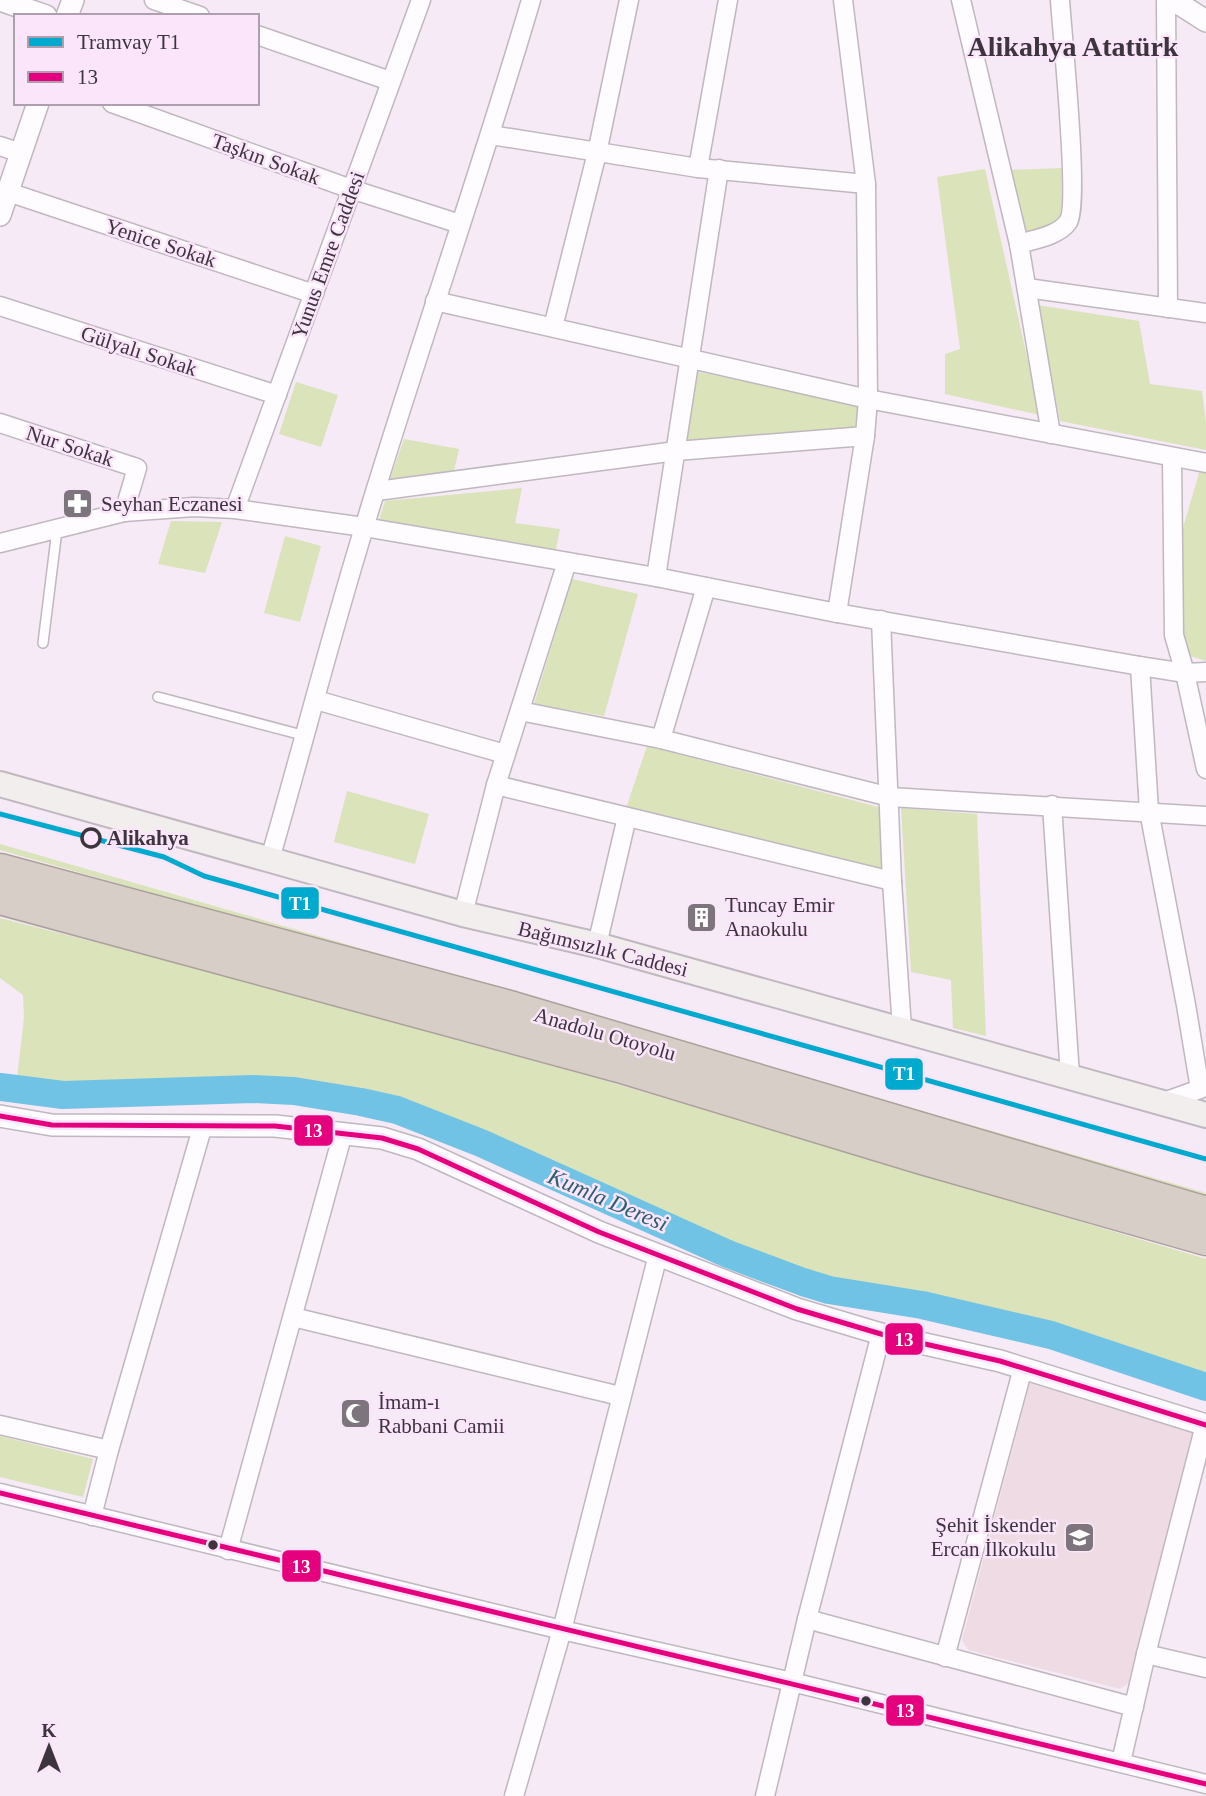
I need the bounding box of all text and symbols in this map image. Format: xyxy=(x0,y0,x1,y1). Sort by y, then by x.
legend xyxy=(14,14,259,105)
text: Tramvay T1 xyxy=(77,30,180,54)
district label: Alikahya Atatürk xyxy=(968,31,1179,62)
text: 13 xyxy=(77,65,98,89)
street label: Taşkın Sokak xyxy=(209,128,324,190)
street label: Yunus Emre Caddesi xyxy=(287,168,369,342)
street label: Yenice Sokak xyxy=(103,214,220,272)
street label: Gülyalı Sokak xyxy=(78,321,201,381)
street label: Nur Sokak xyxy=(23,421,117,472)
pharmacy icon: Seyhan Eczanesi xyxy=(61,487,95,521)
place label: Seyhan Eczanesi xyxy=(101,492,243,516)
place label: Alikahya xyxy=(107,826,189,850)
marker: Alikahya xyxy=(81,828,101,848)
line badge: T1 xyxy=(280,886,320,920)
text: T1 xyxy=(289,893,311,914)
place label: Tuncay Emir Anaokulu xyxy=(725,893,834,941)
building icon: Tuncay Emir Anaokulu xyxy=(685,900,719,934)
street label: Bağımsızlık Caddesi xyxy=(515,916,691,982)
street label: Anadolu Otoyolu xyxy=(531,1002,679,1066)
line badge: T1 xyxy=(884,1057,924,1091)
text: T1 xyxy=(893,1063,915,1084)
line badge: 13 xyxy=(293,1114,334,1147)
text: 13 xyxy=(304,1120,323,1141)
water label: Kumla Deresi xyxy=(543,1163,672,1236)
line badge: 13 xyxy=(884,1322,924,1356)
text: 13 xyxy=(895,1329,914,1350)
place label: İmam-ı Rabbani Camii xyxy=(378,1390,505,1438)
mosque icon: İmam-ı Rabbani Camii xyxy=(338,1397,372,1431)
place label: Şehit İskender Ercan İlkokulu xyxy=(931,1513,1056,1561)
school or university icon: Şehit İskender Ercan İlkokulu xyxy=(1062,1520,1096,1554)
unlabelled marker xyxy=(206,1538,220,1552)
line badge: 13 xyxy=(281,1549,322,1583)
text: 13 xyxy=(292,1556,311,1577)
unlabelled marker xyxy=(859,1694,873,1708)
line badge: 13 xyxy=(885,1694,925,1727)
text: 13 xyxy=(896,1700,915,1721)
north arrow xyxy=(14,1712,84,1782)
text: K xyxy=(42,1720,57,1741)

